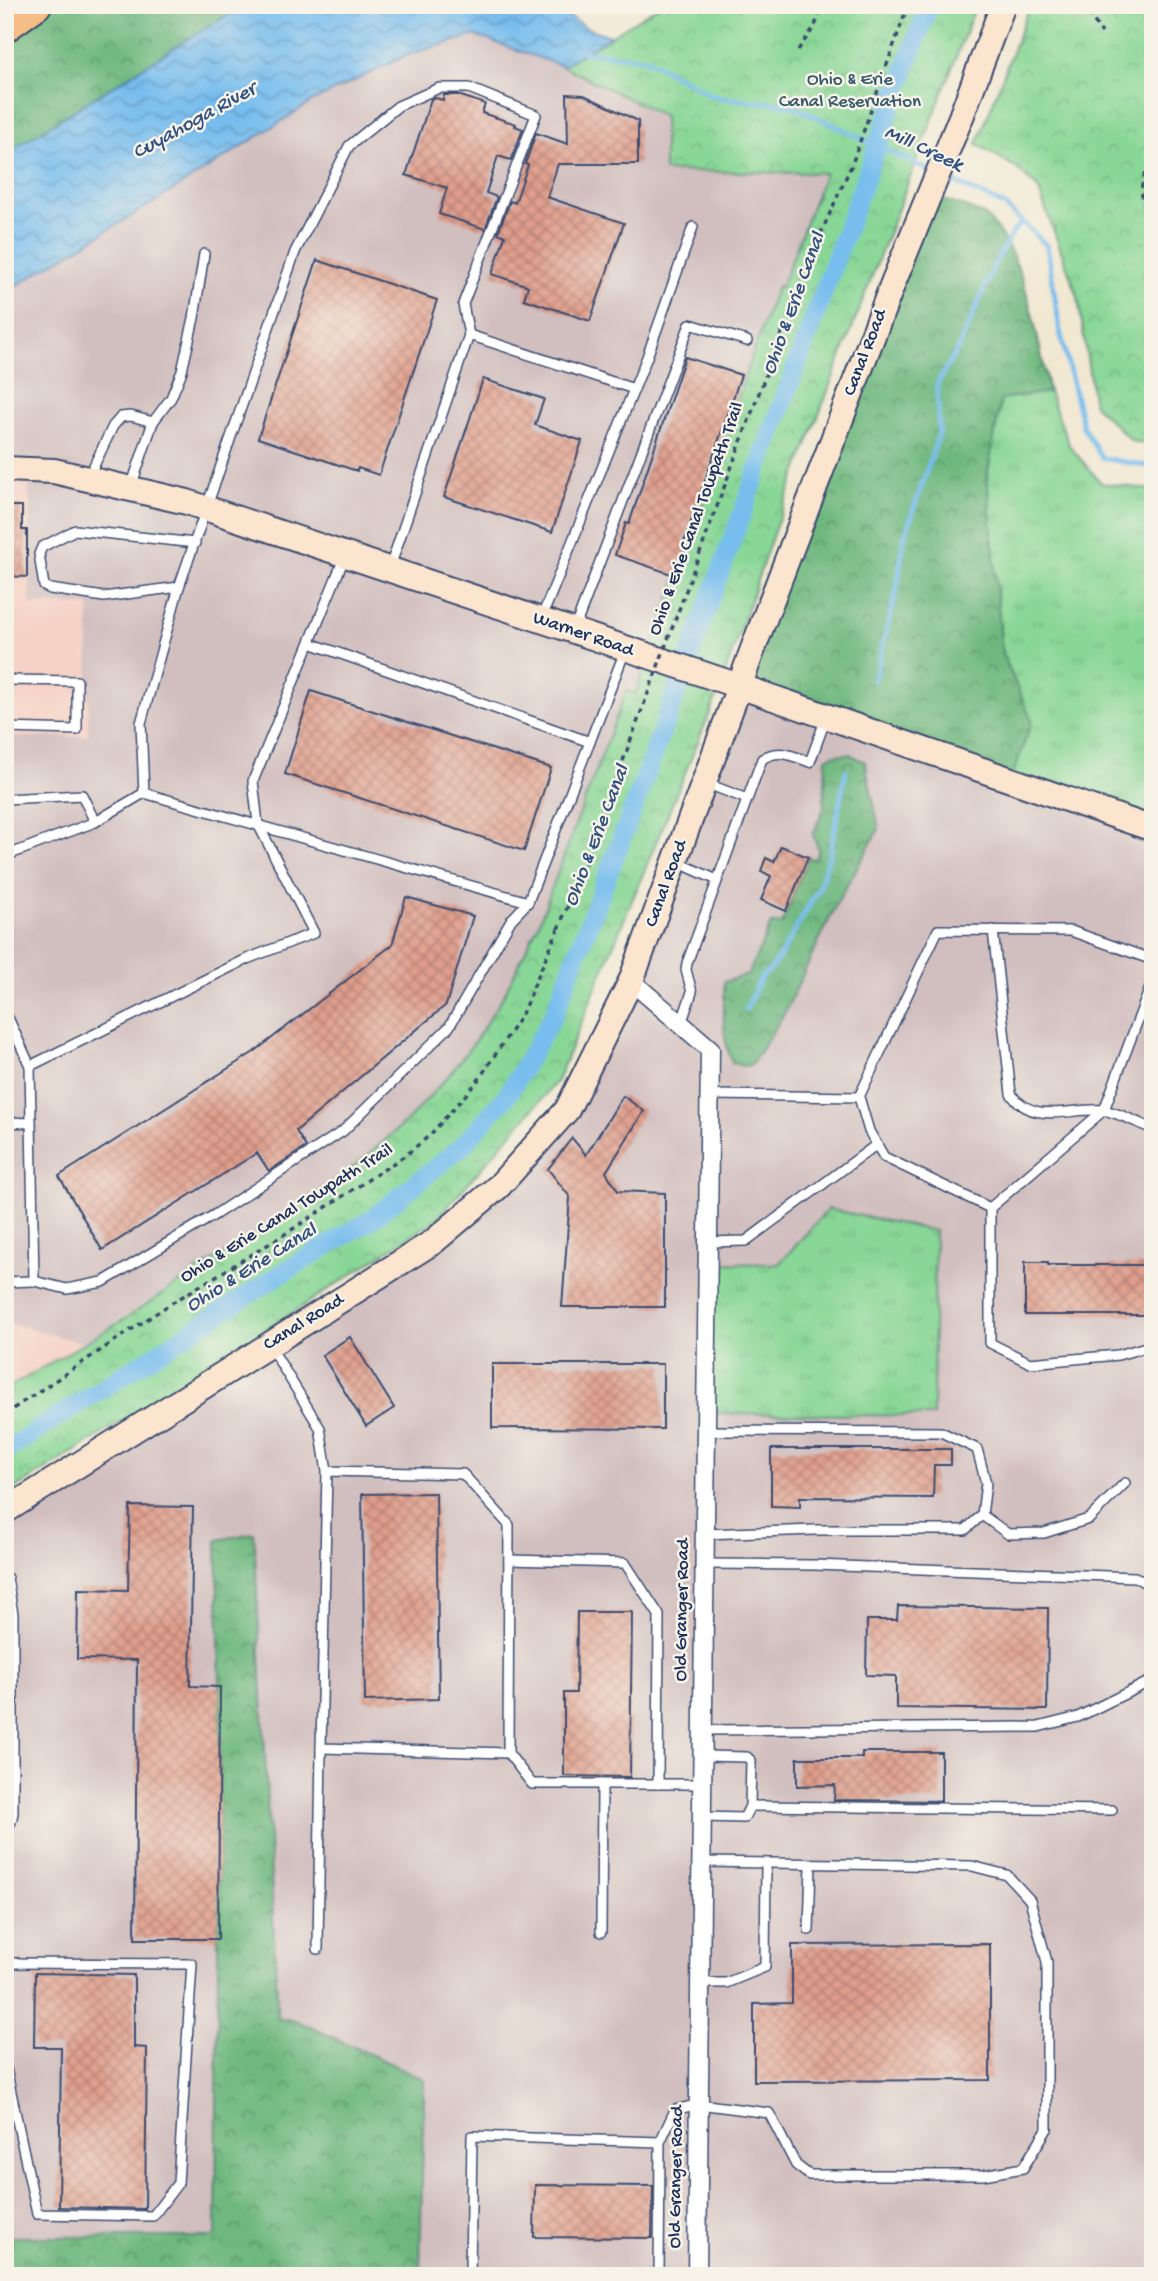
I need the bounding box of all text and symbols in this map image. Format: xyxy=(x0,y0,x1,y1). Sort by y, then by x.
park label: Ohio & Erie Canal Reservation xyxy=(779,69,921,114)
water label: Cuyahoga River xyxy=(129,76,265,166)
water label: Mill Creek xyxy=(880,121,968,180)
water label: Ohio & Erie Canal xyxy=(758,228,833,378)
street label: Canal Road xyxy=(839,305,894,399)
street label: Ohio & Erie Canal Towpath Trail xyxy=(644,399,750,639)
street label: Warner Road xyxy=(530,607,638,664)
water label: Ohio & Erie Canal xyxy=(560,761,637,910)
street label: Canal Road xyxy=(641,836,694,931)
street label: Ohio & Erie Canal Towpath Trail xyxy=(176,1139,398,1289)
water label: Ohio & Erie Canal xyxy=(182,1219,322,1319)
street label: Canal Road xyxy=(259,1288,350,1357)
street label: Old Granger Road xyxy=(670,1537,696,1682)
street label: Old Granger Road xyxy=(664,2104,690,2249)

